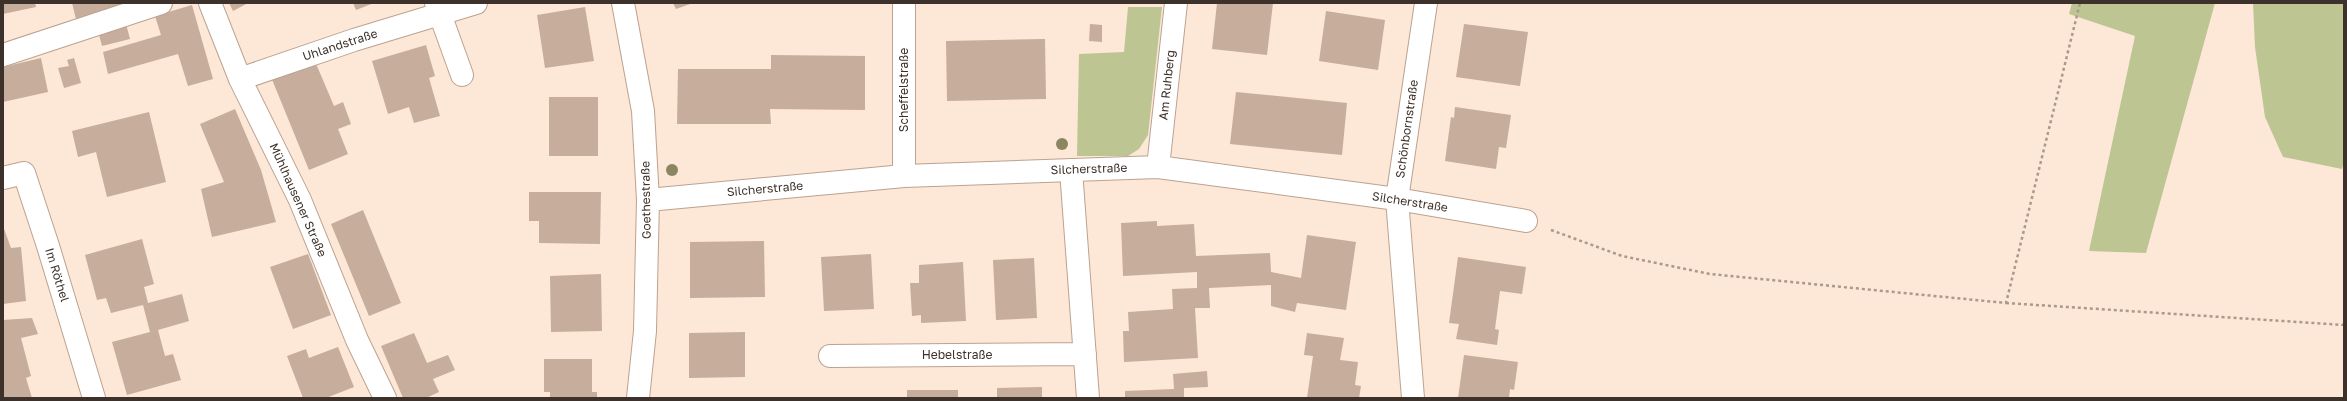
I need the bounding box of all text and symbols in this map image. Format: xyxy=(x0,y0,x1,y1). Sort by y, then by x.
street label: Uhlandstraße xyxy=(300,25,379,64)
street label: Scheffelstraße xyxy=(896,48,911,132)
street label: Am Ruhberg xyxy=(1155,49,1178,121)
street label: Schönbornstraße xyxy=(1392,79,1421,179)
street label: Mühlhausener Straße xyxy=(267,141,330,259)
street label: Silcherstraße xyxy=(1050,160,1128,177)
street label: Goethestraße xyxy=(637,161,654,239)
street label: Silcherstraße xyxy=(726,178,804,199)
street label: Silcherstraße xyxy=(1371,188,1449,215)
street label: Im Röthel xyxy=(42,246,73,304)
street label: Hebelstraße xyxy=(922,347,992,362)

